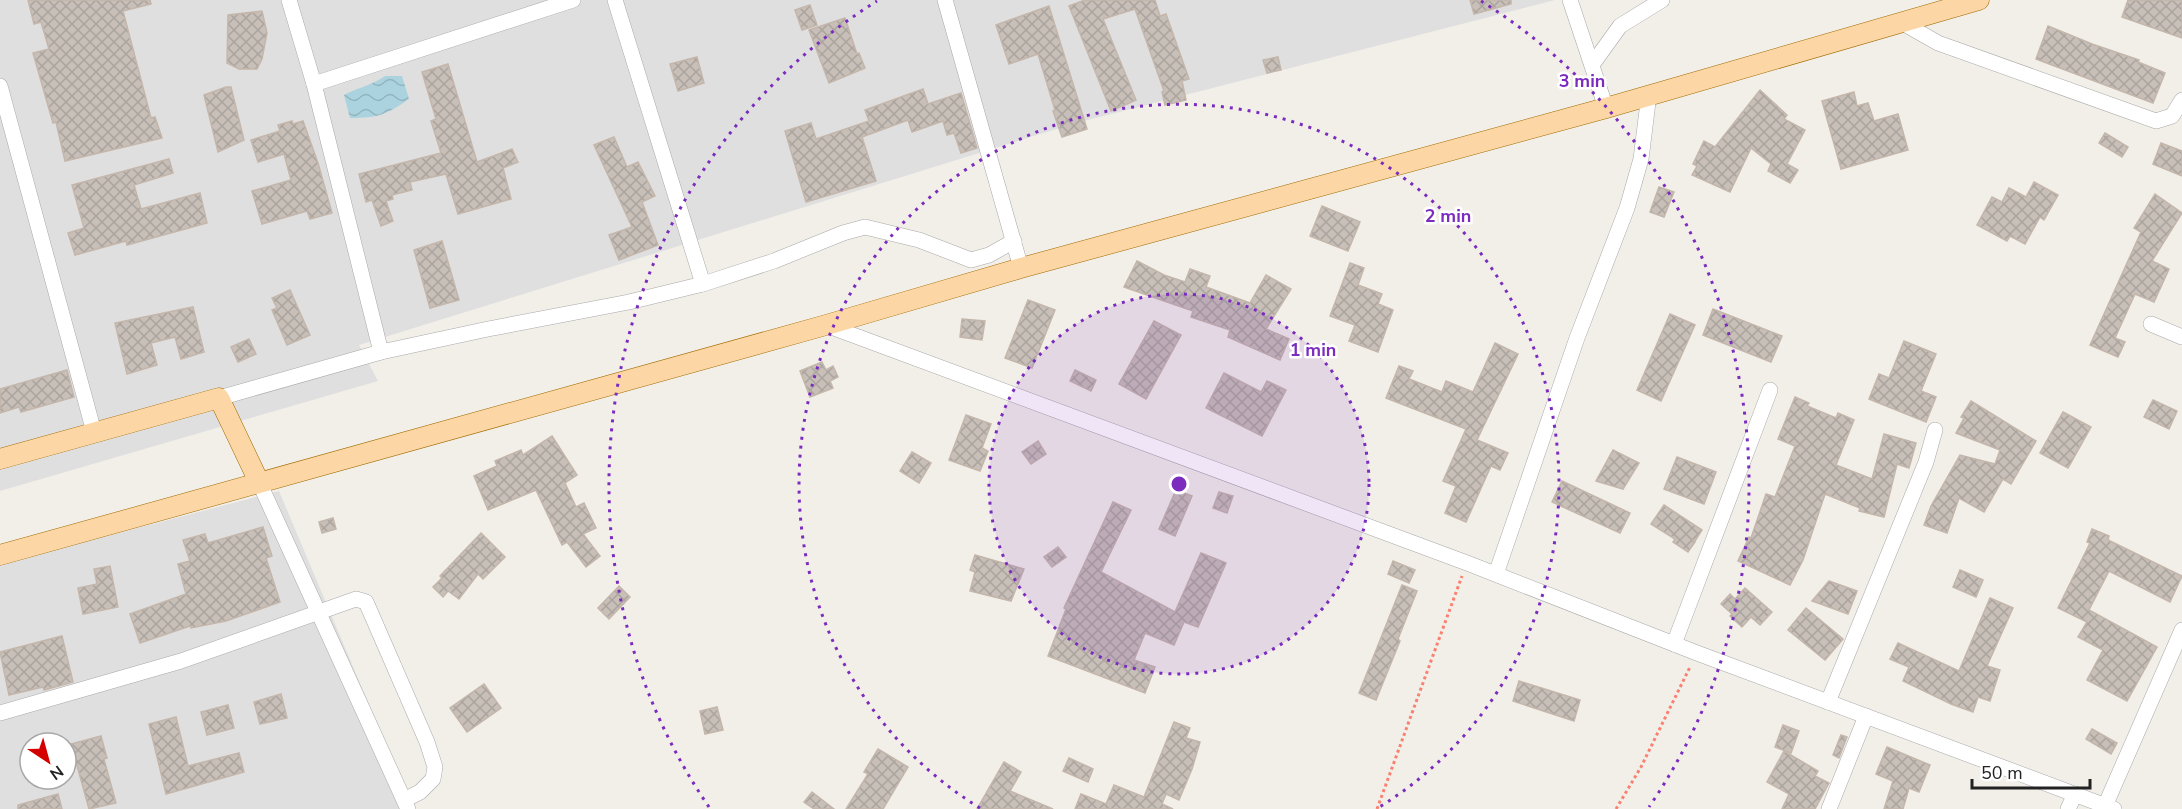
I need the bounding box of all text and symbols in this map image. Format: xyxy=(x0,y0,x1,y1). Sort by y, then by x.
text: 3 min xyxy=(1559,69,1605,93)
text: 2 min xyxy=(1425,204,1471,228)
text: 1 min xyxy=(1290,338,1336,362)
centre of rings xyxy=(1169,474,1189,494)
north arrow xyxy=(18,731,78,791)
scale bar xyxy=(1972,752,2090,790)
text: N xyxy=(45,760,68,785)
text: 50 m xyxy=(1981,761,2023,785)

